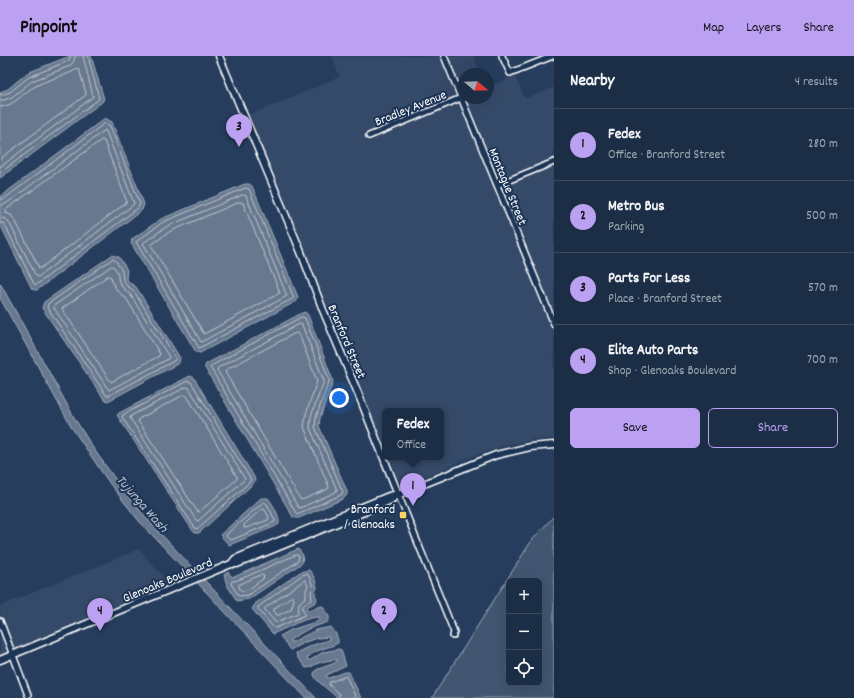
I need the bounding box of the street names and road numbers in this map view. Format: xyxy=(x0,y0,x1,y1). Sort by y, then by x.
street label: Bradley Avenue xyxy=(372,86,450,132)
street label: Montague Street xyxy=(483,145,531,229)
street label: Branford Street xyxy=(322,302,370,382)
street label: Glenoaks Boulevard xyxy=(120,554,216,609)

